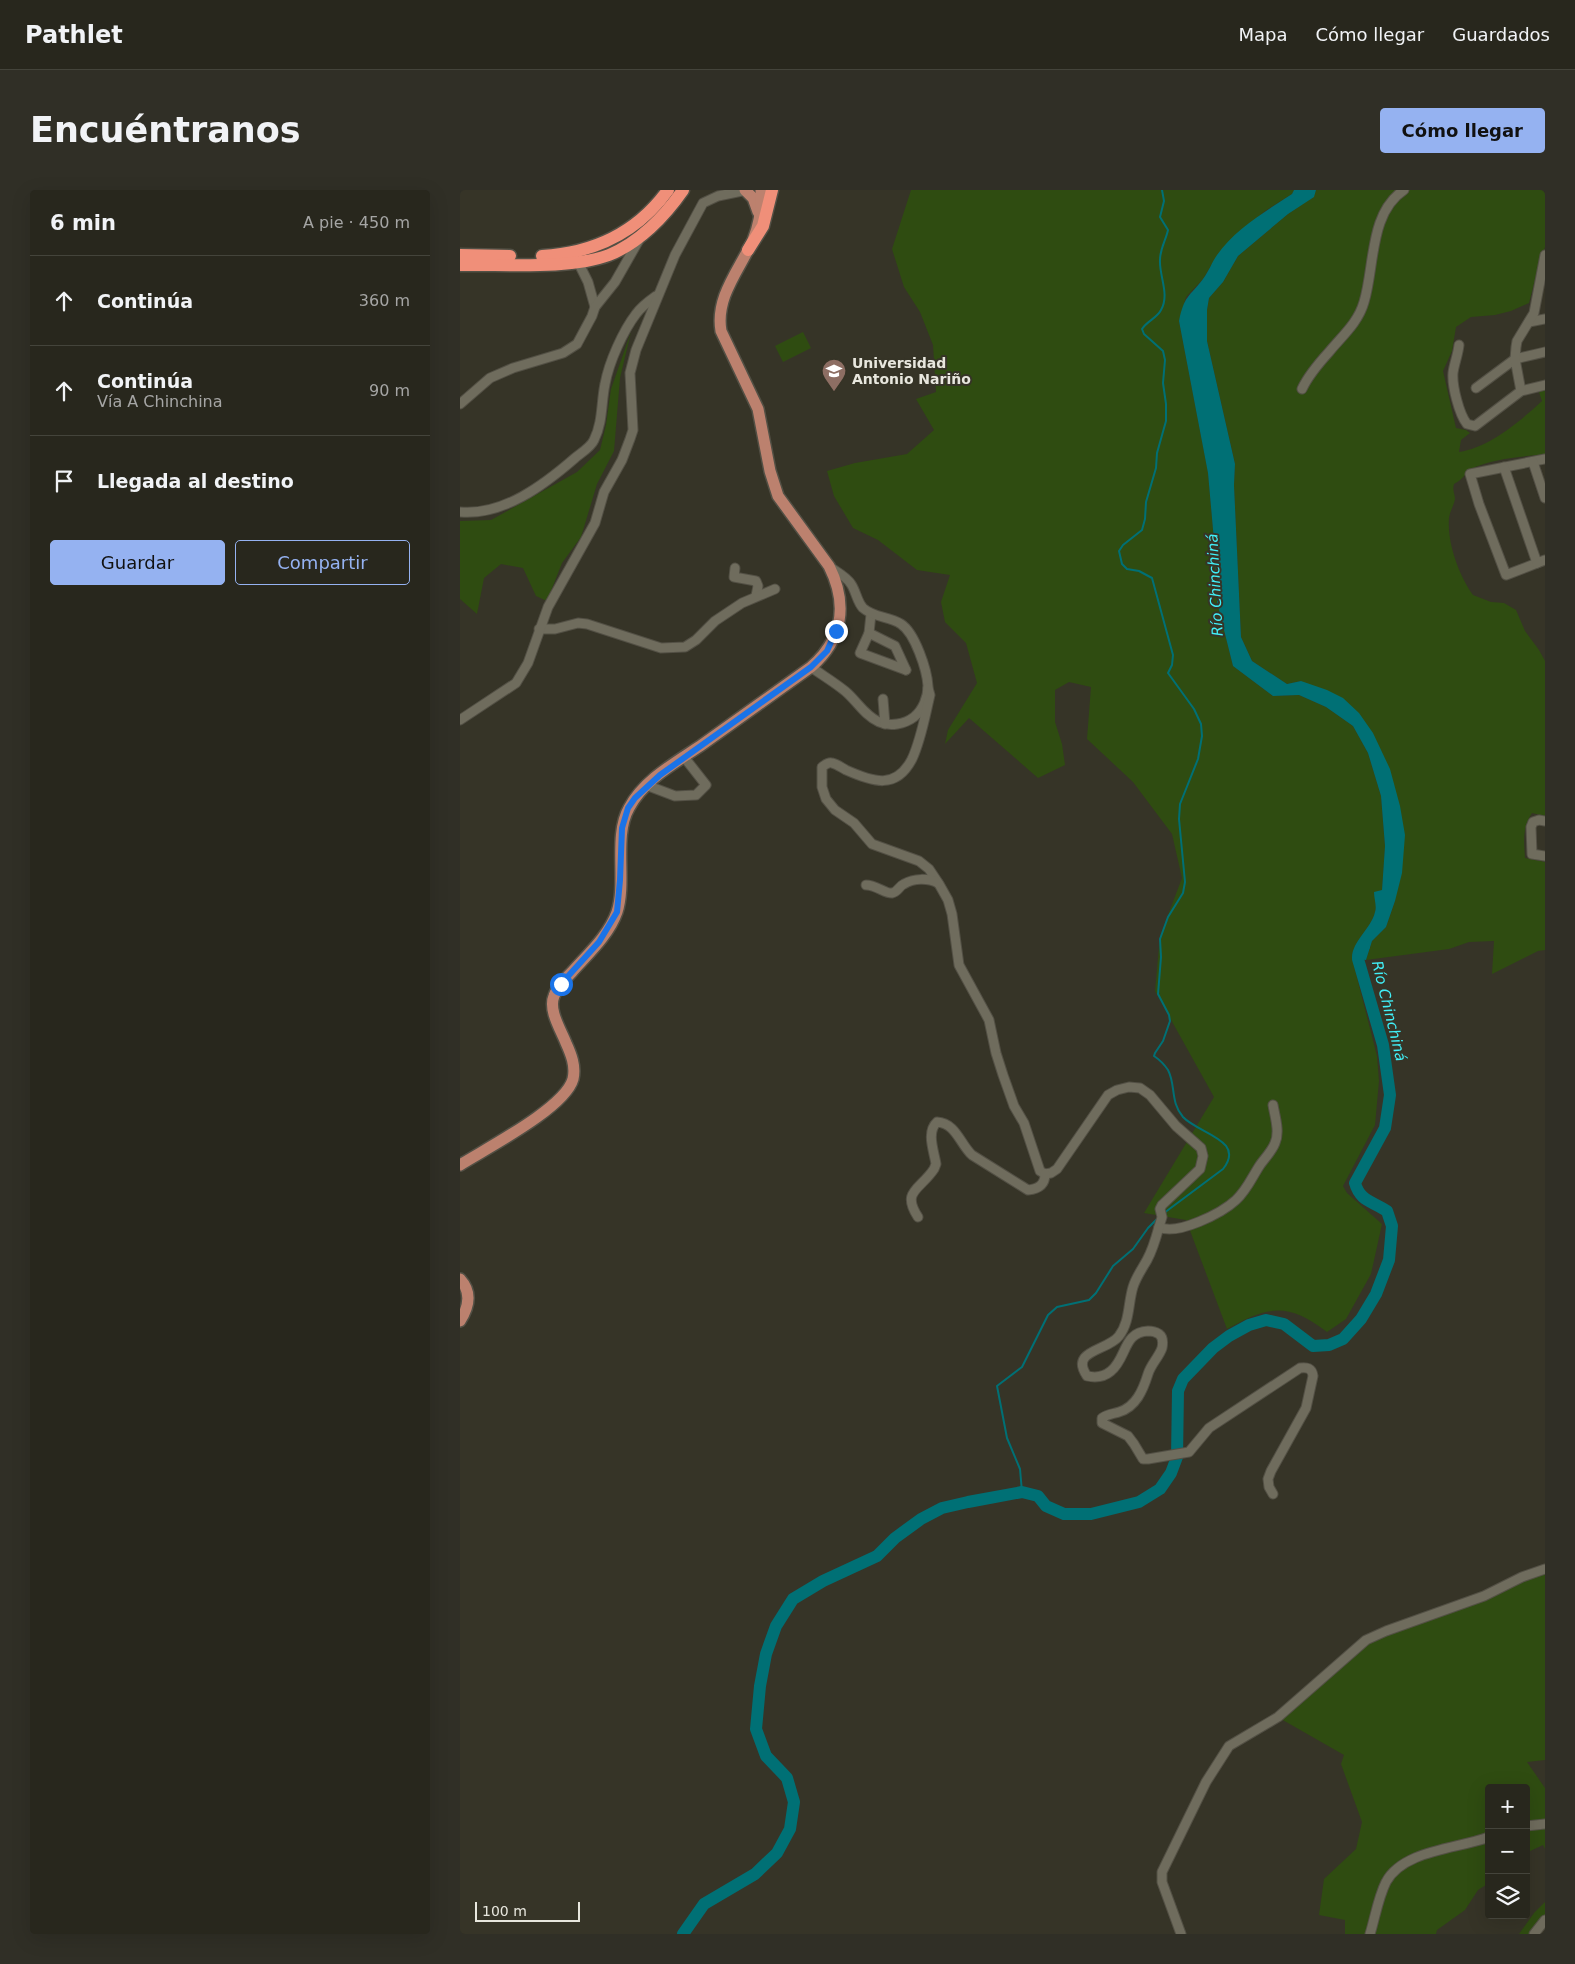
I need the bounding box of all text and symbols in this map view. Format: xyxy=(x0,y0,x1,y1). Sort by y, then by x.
text: Pathlet xyxy=(25,21,123,49)
text: Mapa xyxy=(1238,24,1287,45)
text: Cómo llegar xyxy=(1315,24,1424,45)
text: Guardados xyxy=(1452,24,1550,45)
button: Cómo llegar xyxy=(1380,108,1545,153)
text: Encuéntranos xyxy=(30,110,301,150)
text: 6 min xyxy=(50,211,116,235)
text: A pie · 450 m xyxy=(303,213,410,232)
icon: ahead xyxy=(50,287,78,315)
text: Continúa xyxy=(97,290,193,312)
text: 360 m xyxy=(359,291,410,310)
place label: Universidad Antonio Nariño xyxy=(852,355,971,387)
school or university icon: Universidad Antonio Nariño xyxy=(821,358,847,392)
text: Continúa xyxy=(97,370,193,392)
icon: ahead xyxy=(50,377,78,405)
text: 90 m xyxy=(369,381,410,400)
text: Vía A Chinchina xyxy=(97,392,223,411)
icon: arrive xyxy=(50,467,78,495)
text: Llegada al destino xyxy=(97,470,294,492)
water label: Río Chinchiná xyxy=(1203,533,1227,637)
button: Guardar xyxy=(50,540,225,585)
button: Compartir xyxy=(235,540,410,585)
route end xyxy=(825,620,848,643)
water label: Río Chinchiná xyxy=(1368,959,1410,1063)
route start xyxy=(550,973,573,996)
map controls xyxy=(1485,1784,1530,1919)
button: + xyxy=(1485,1784,1530,1829)
button: − xyxy=(1485,1829,1530,1874)
button: layers xyxy=(1485,1874,1530,1919)
scale bar xyxy=(475,1899,580,1922)
text: 100 m xyxy=(482,1903,527,1919)

